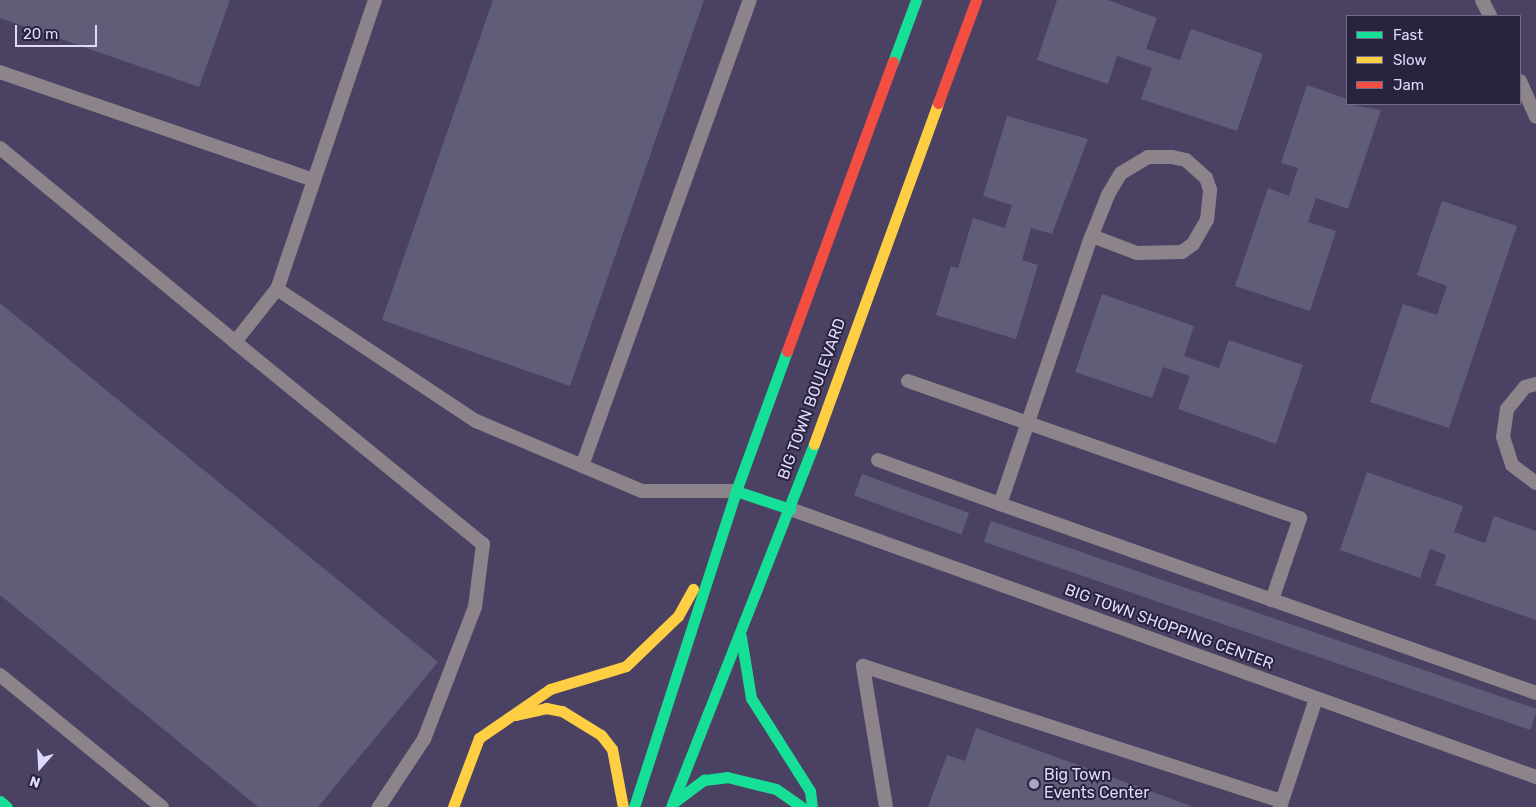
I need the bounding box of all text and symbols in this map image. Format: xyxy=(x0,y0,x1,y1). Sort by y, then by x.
scale bar xyxy=(18,15,100,47)
legend xyxy=(1346,15,1521,105)
text: 20 m xyxy=(23,25,58,43)
text: Fast xyxy=(1393,26,1423,44)
text: Slow xyxy=(1393,51,1426,69)
text: Jam xyxy=(1393,76,1424,94)
street label: BIG TOWN BOULEVARD xyxy=(774,316,850,482)
street label: BIG TOWN SHOPPING CENTER xyxy=(1062,580,1276,674)
north arrow xyxy=(15,742,65,792)
place label: Big Town Events Center xyxy=(1044,765,1149,803)
text: N xyxy=(27,772,42,791)
marker: Big Town Events Center xyxy=(1028,778,1040,790)

